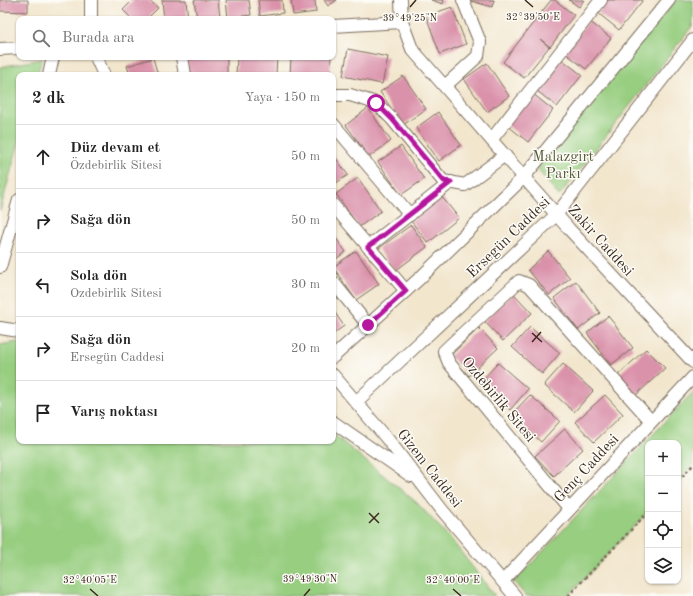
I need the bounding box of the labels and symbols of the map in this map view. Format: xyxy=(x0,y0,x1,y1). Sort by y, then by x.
text: 32°39'50"E xyxy=(506,12,560,22)
text: 39°49'25"N xyxy=(383,13,438,23)
route start xyxy=(367,94,385,112)
park label: Malazgirt Parkı xyxy=(532,150,594,182)
street label: Ersegün Caddesi xyxy=(465,195,553,281)
street label: Zakir Caddesi xyxy=(564,203,636,279)
route end xyxy=(359,316,377,334)
street label: Ozdebirlik Sitesi xyxy=(458,355,538,445)
street label: Gizem Caddesi xyxy=(394,427,464,511)
street label: Genç Caddesi xyxy=(552,432,622,506)
text: 39°49'30"N xyxy=(283,574,338,584)
text: 32°40'05"E xyxy=(63,575,117,585)
text: 32°40'00"E xyxy=(426,575,480,585)

